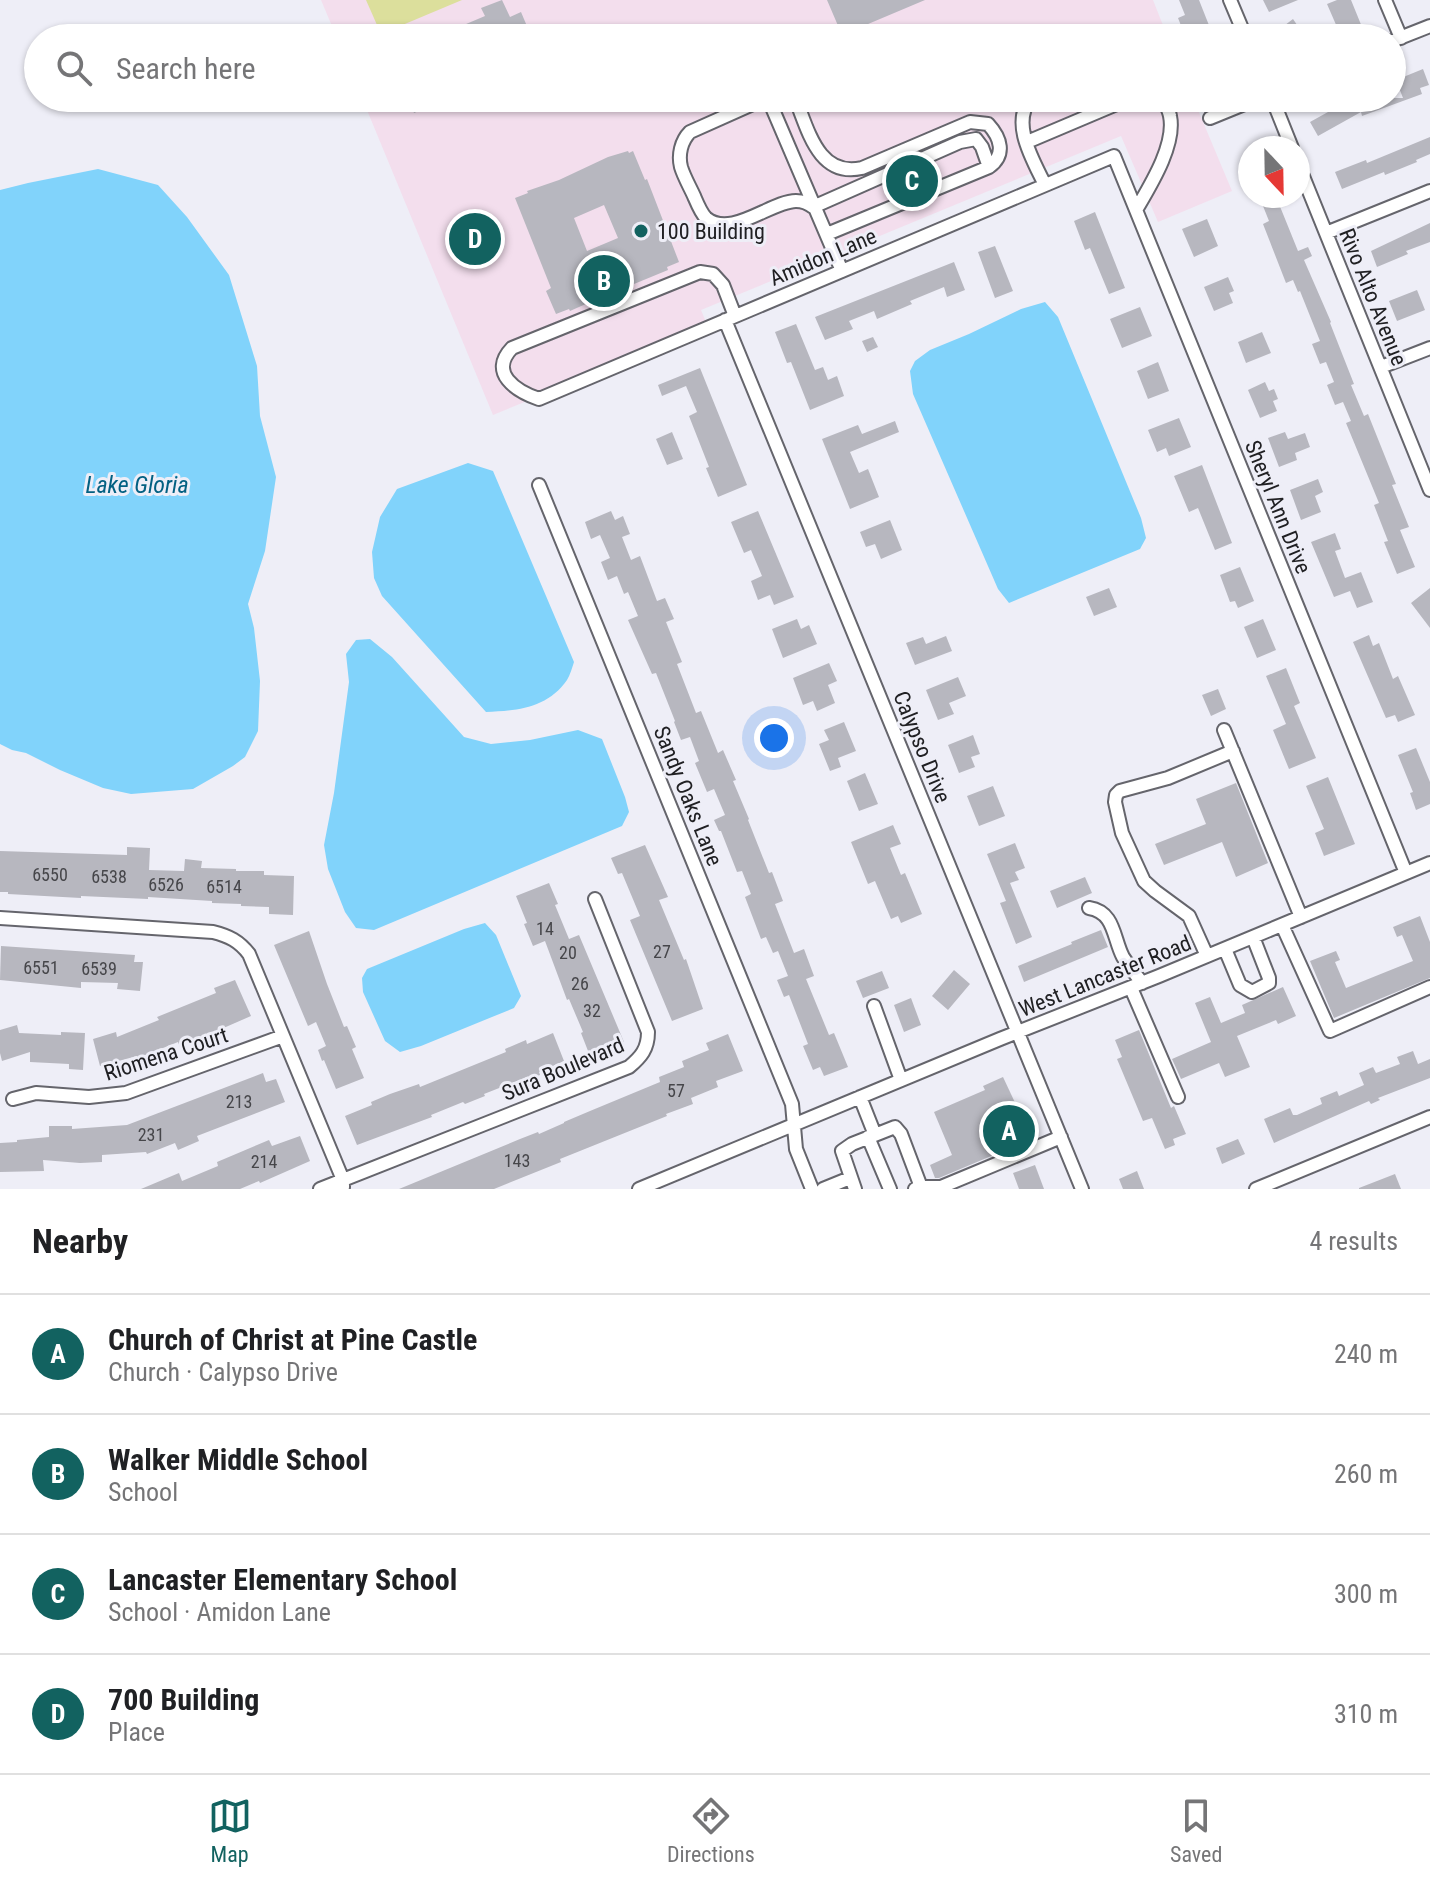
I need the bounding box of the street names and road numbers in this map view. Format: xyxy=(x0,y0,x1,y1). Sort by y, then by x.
street label: Amidon Lane xyxy=(766,223,880,291)
street label: Rivo Alto Avenue xyxy=(1334,225,1412,369)
street label: Sheryl Ann Drive xyxy=(1240,437,1316,577)
street label: Calypso Drive xyxy=(888,688,956,806)
street label: Sandy Oaks Lane xyxy=(649,722,727,870)
street label: West Lancaster Road xyxy=(1015,930,1195,1022)
street label: Riomena Court xyxy=(101,1022,231,1086)
street label: Sura Boulevard xyxy=(498,1032,628,1106)

